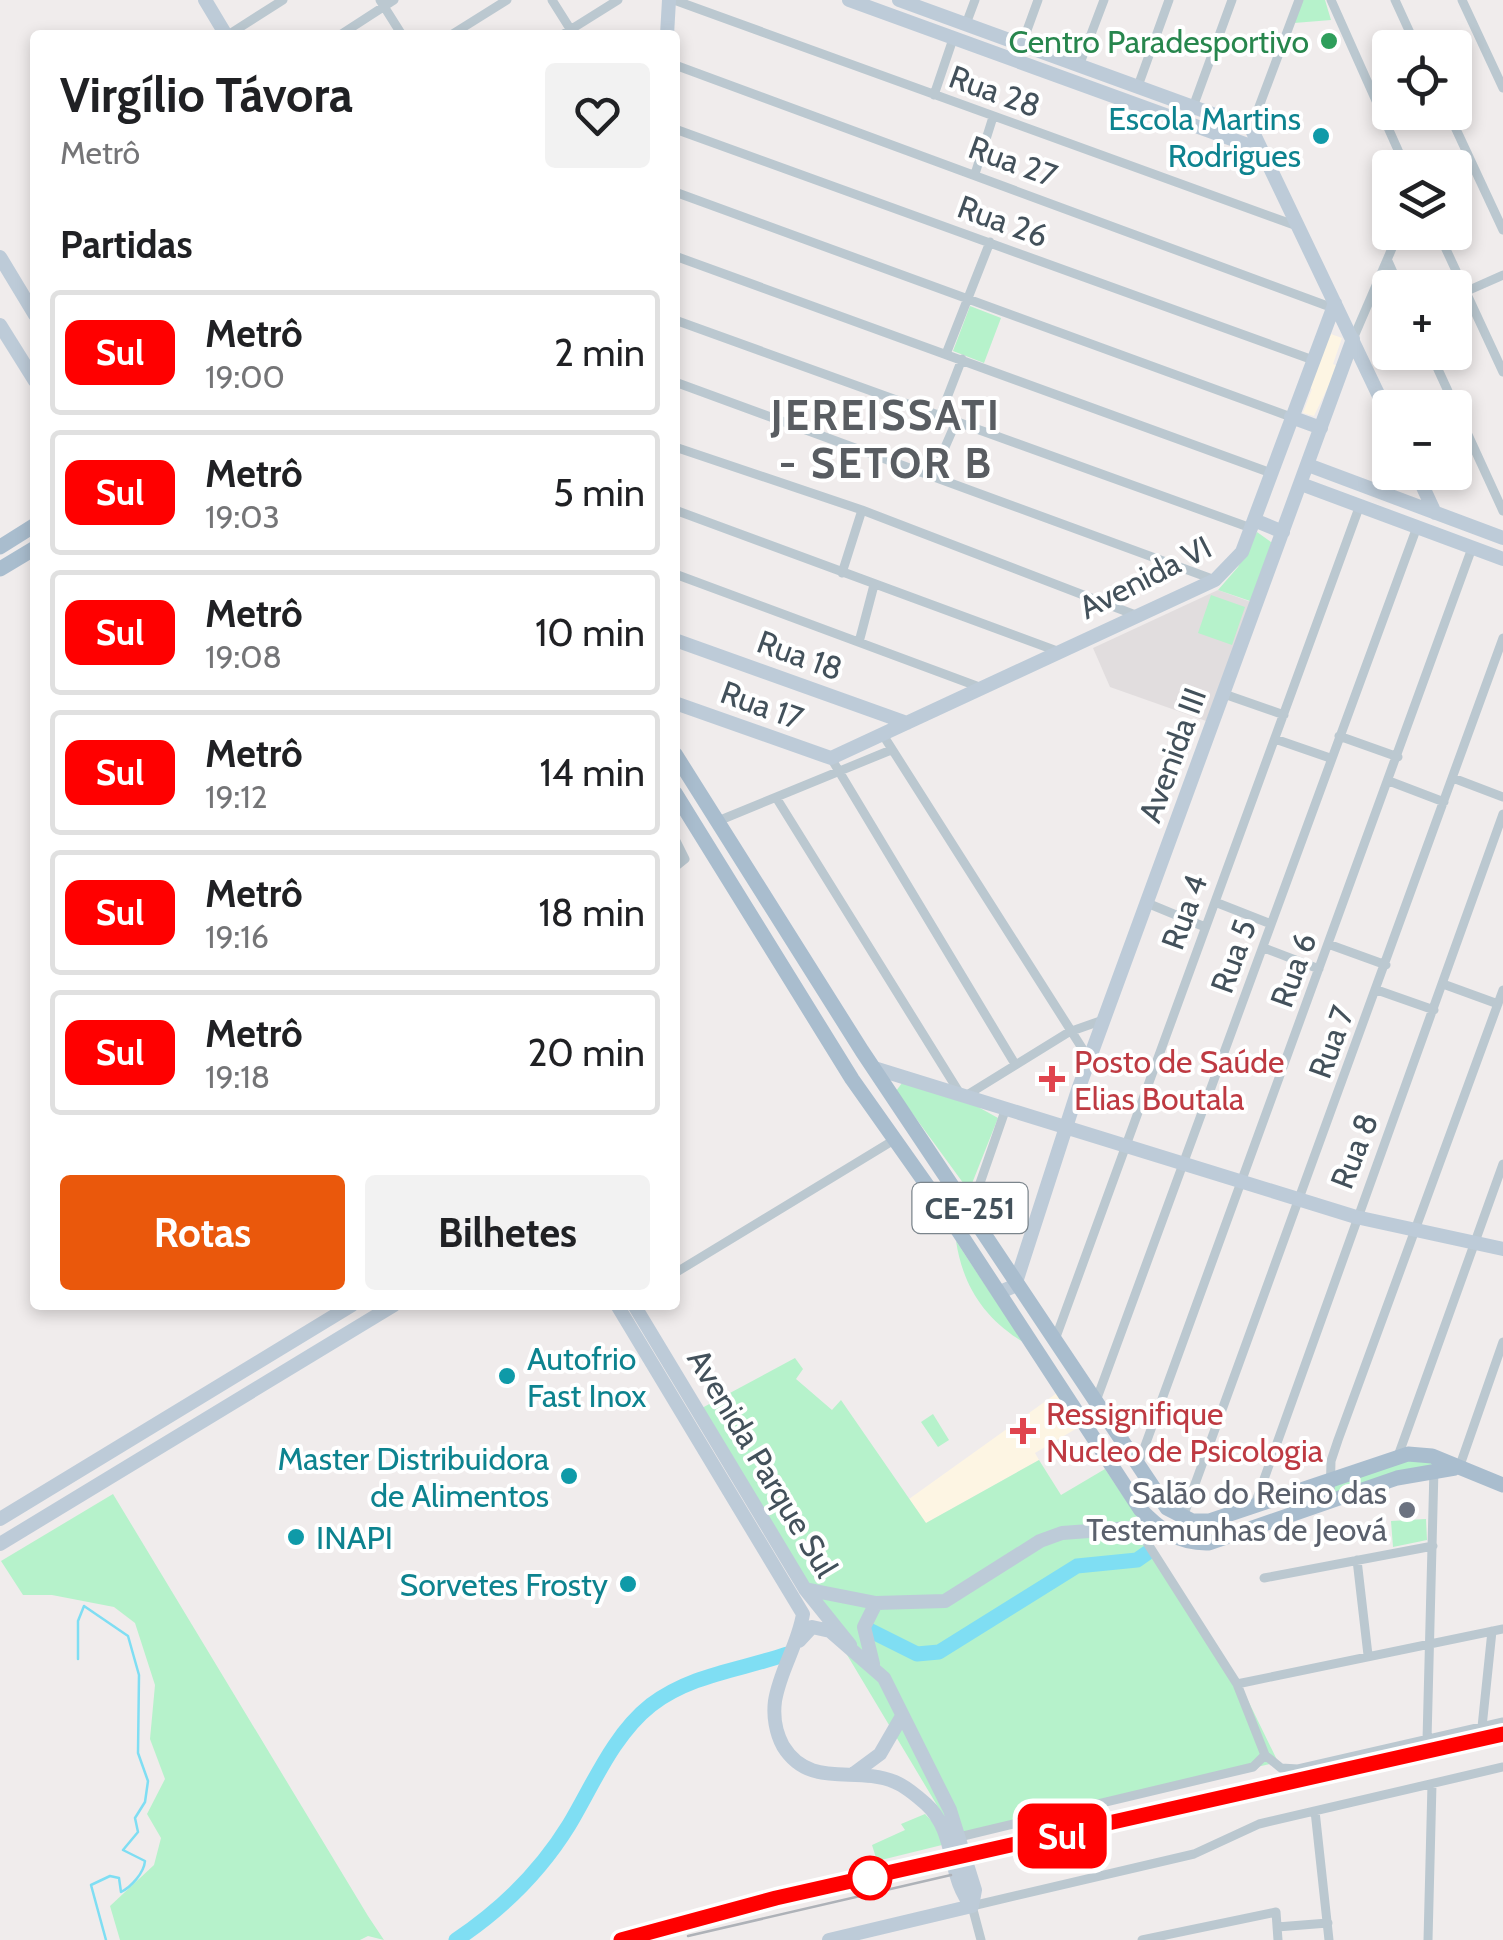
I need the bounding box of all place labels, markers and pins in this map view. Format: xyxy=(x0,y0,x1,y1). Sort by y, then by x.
place label: Centro Paradesportivo xyxy=(1008,22,1309,61)
marker: Centro Paradesportivo xyxy=(1318,30,1340,52)
place label: Escola Martins Rodrigues xyxy=(1108,99,1301,175)
marker: Escola Martins Rodrigues xyxy=(1310,125,1332,147)
place label: Posto de Saúde Elias Boutala xyxy=(1074,1042,1285,1118)
marker: Posto de Saúde Elias Boutala xyxy=(1039,1066,1065,1092)
place label: Autofrio Fast Inox xyxy=(527,1339,646,1415)
marker: Autofrio Fast Inox xyxy=(496,1365,518,1387)
place label: Ressignifique Nucleo de Psicologia xyxy=(1046,1394,1324,1470)
marker: Ressignifique Nucleo de Psicologia xyxy=(1010,1418,1036,1444)
place label: Master Distribuidora de Alimentos xyxy=(278,1439,550,1515)
marker: Master Distribuidora de Alimentos xyxy=(558,1465,580,1487)
place label: Salão do Reino das Testemunhas de Jeová xyxy=(1086,1473,1388,1549)
marker: Salão do Reino das Testemunhas de Jeová xyxy=(1396,1499,1418,1521)
place label: INAPI xyxy=(316,1518,393,1557)
marker: INAPI xyxy=(285,1526,307,1548)
place label: Sorvetes Frosty xyxy=(399,1565,608,1604)
marker: Sorvetes Frosty xyxy=(617,1573,639,1595)
unlabelled marker xyxy=(849,1857,891,1899)

